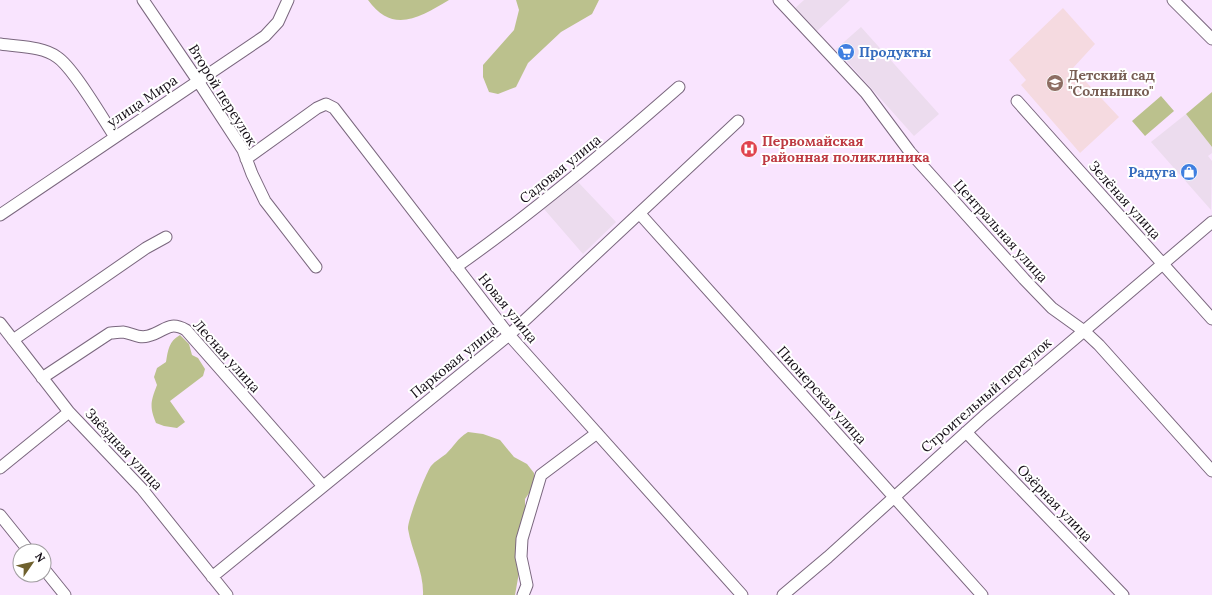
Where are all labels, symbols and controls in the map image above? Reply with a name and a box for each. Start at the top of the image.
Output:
street label: Второй переулок [185,41,262,149]
supermarket icon: Продукты [836,42,856,62]
place label: Продукты [859,43,931,61]
place label: Детский сад "Солнышко" [1068,66,1155,100]
street label: улица Мира [103,71,181,131]
school or university icon: Детский сад "Солнышко" [1045,73,1065,93]
street label: Садовая улица [516,131,604,207]
place label: Первомайская районная поликлиника [762,132,930,166]
hospital icon: Первомайская районная поликлиника [739,139,759,159]
street label: Зелёная улица [1085,157,1165,243]
shop icon: Радуга [1179,162,1199,182]
place label: Радуга [1128,163,1177,181]
street label: Центральная улица [950,176,1052,286]
street label: Новая улица [474,269,542,347]
street label: Лесная улица [190,316,264,396]
street label: Парковая улица [406,320,502,402]
street label: Строительный переулок [917,333,1055,457]
street label: Пионерская улица [773,342,871,448]
street label: Звёздная улица [81,404,167,494]
street label: Озёрная улица [1013,460,1097,546]
north arrow [12,543,52,583]
text: N [32,550,49,565]

